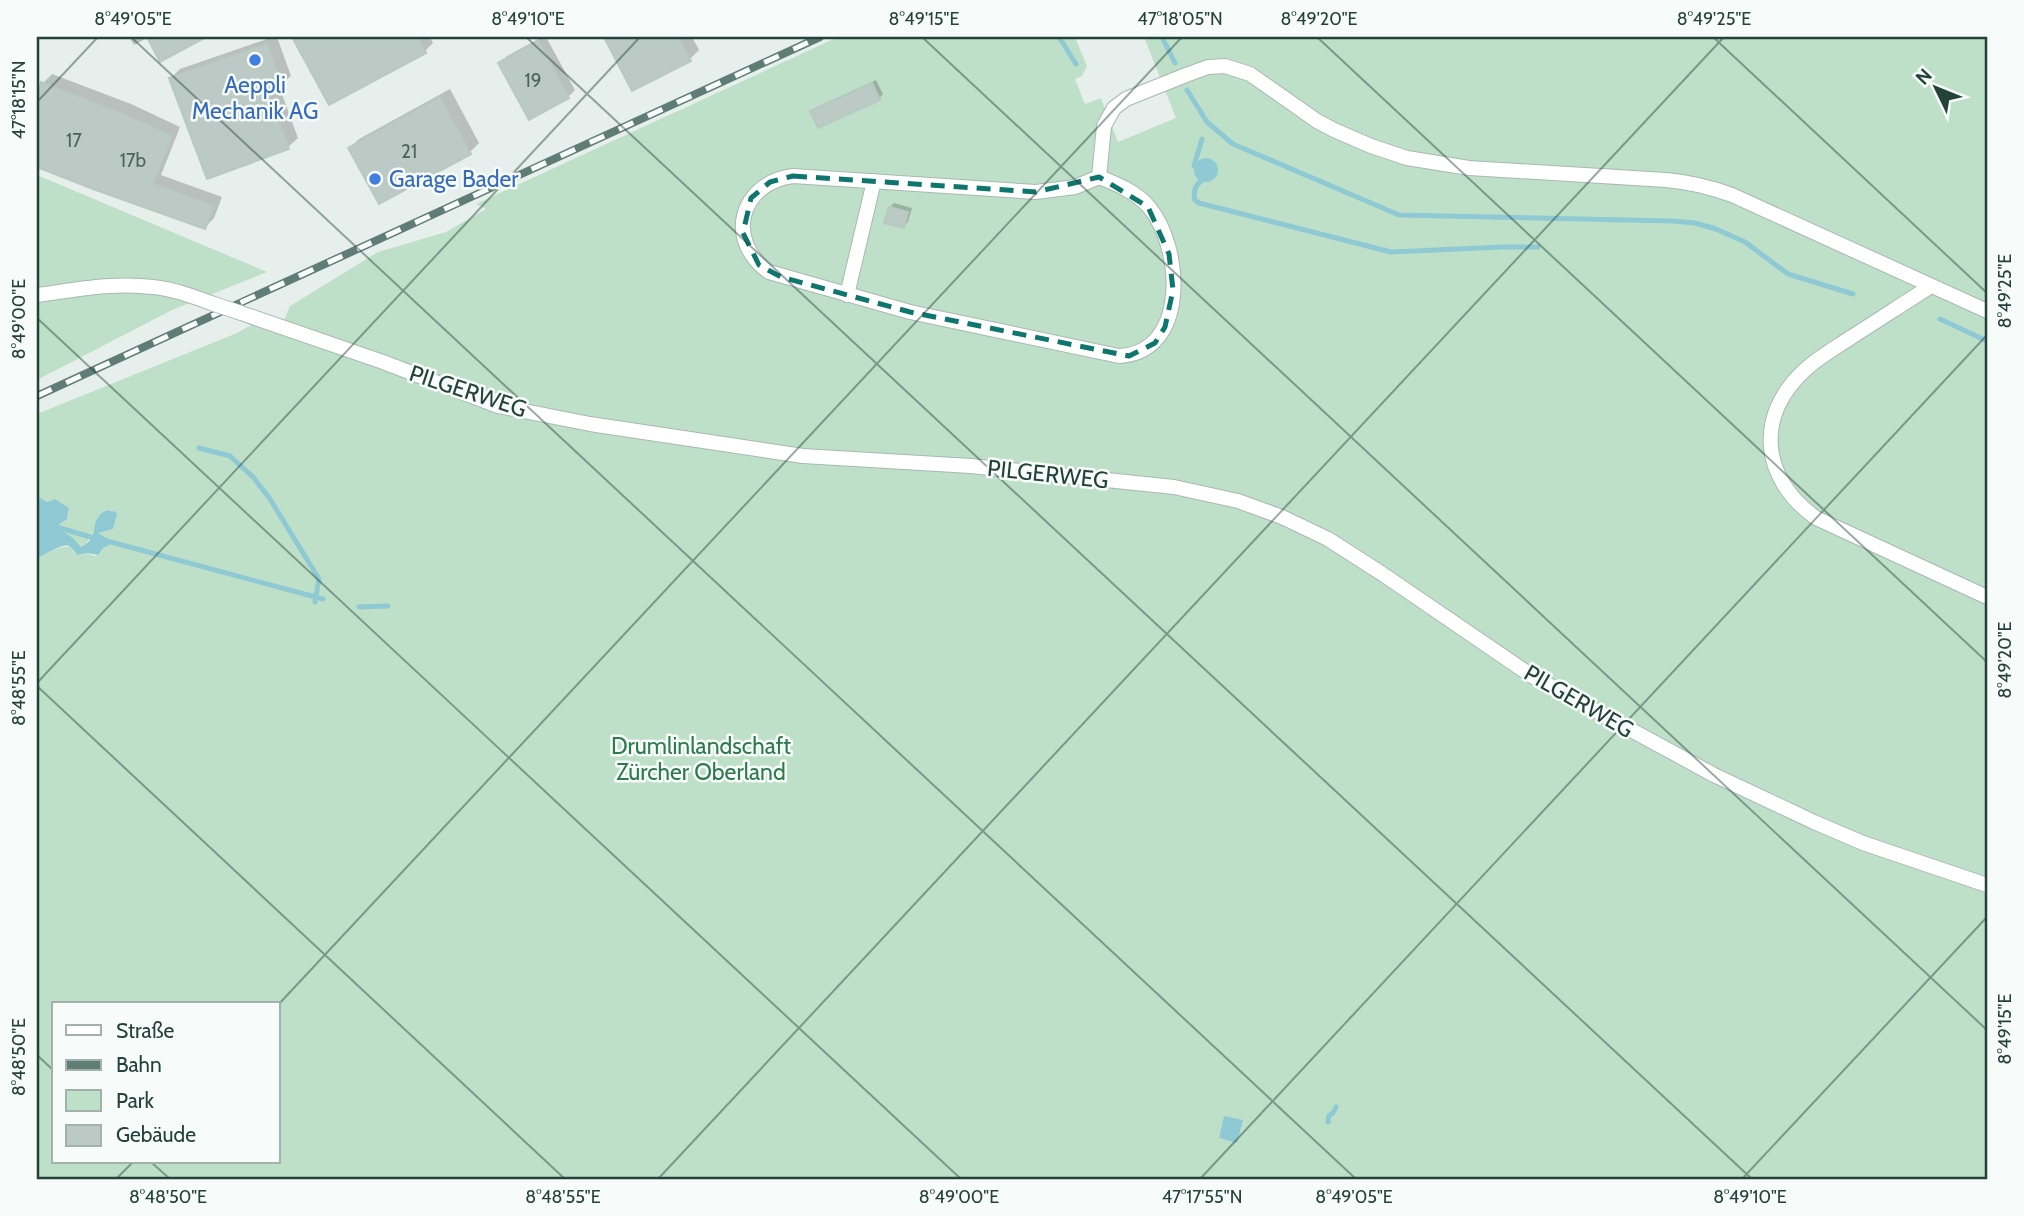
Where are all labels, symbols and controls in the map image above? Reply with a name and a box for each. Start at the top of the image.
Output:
text: 8°49'05"E [94,8,172,30]
text: 8°49'10"E [491,8,565,30]
text: 8°49'15"E [889,8,959,30]
text: 47°18'05"N [1137,8,1223,30]
text: 8°49'20"E [1280,8,1358,30]
text: 8°49'25"E [1677,8,1751,30]
marker: Aeppli Mechanik AG [247,52,263,68]
north arrow [1902,52,1972,122]
text: 47°18'15"N [8,61,30,139]
text: N [1911,64,1937,90]
house number: 19 [525,69,542,92]
place label: Aeppli Mechanik AG [192,71,318,125]
house number: 17 [66,129,82,152]
house number: 21 [401,140,417,163]
house number: 17b [120,149,146,172]
place label: Garage Bader [389,165,519,193]
marker: Garage Bader [367,171,383,187]
text: 8°49'25"E [1994,254,2016,328]
text: 8°49'00"E [8,279,30,359]
street label: PILGERWEG [406,359,530,423]
street label: PILGERWEG [986,454,1110,494]
text: 8°49'20"E [1994,621,2016,699]
text: 8°48'55"E [8,650,30,726]
street label: PILGERWEG [1519,658,1639,744]
park label: Drumlinlandschaft Zürcher Oberland [611,732,791,786]
text: 8°49'15"E [1994,994,2016,1064]
legend [52,1002,280,1164]
text: 8°48'50"E [8,1018,30,1096]
text: Straße [116,1018,175,1043]
text: Bahn [116,1052,162,1077]
text: Park [116,1088,154,1113]
text: Gebäude [116,1122,196,1147]
text: 8°48'50"E [129,1186,207,1208]
text: 8°48'55"E [525,1186,601,1208]
text: 8°49'00"E [919,1186,999,1208]
text: 47°17'55"N [1162,1186,1242,1208]
text: 8°49'05"E [1315,1186,1393,1208]
text: 8°49'10"E [1713,1186,1787,1208]

